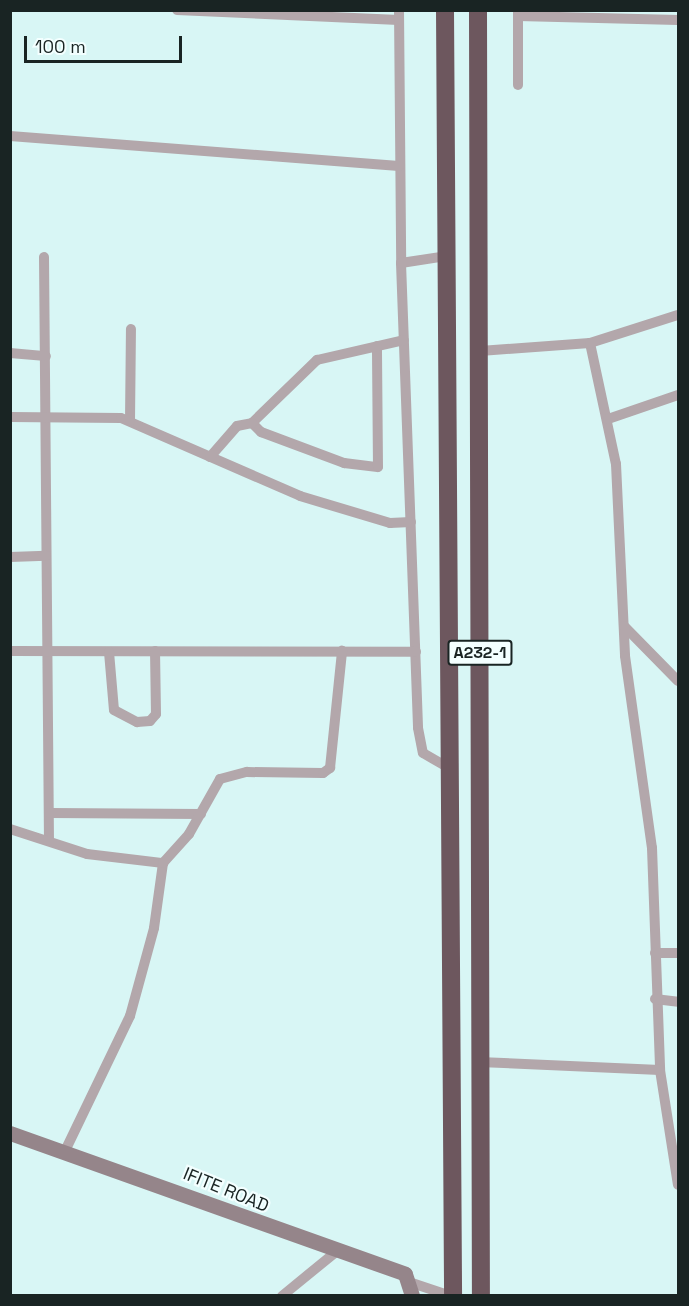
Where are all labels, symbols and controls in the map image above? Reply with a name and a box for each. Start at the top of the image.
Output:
scale bar [27,24,184,62]
text: 100 m [35,35,86,58]
road number: A232-1 [447,640,513,666]
street label: IFITE ROAD [180,1163,272,1217]

